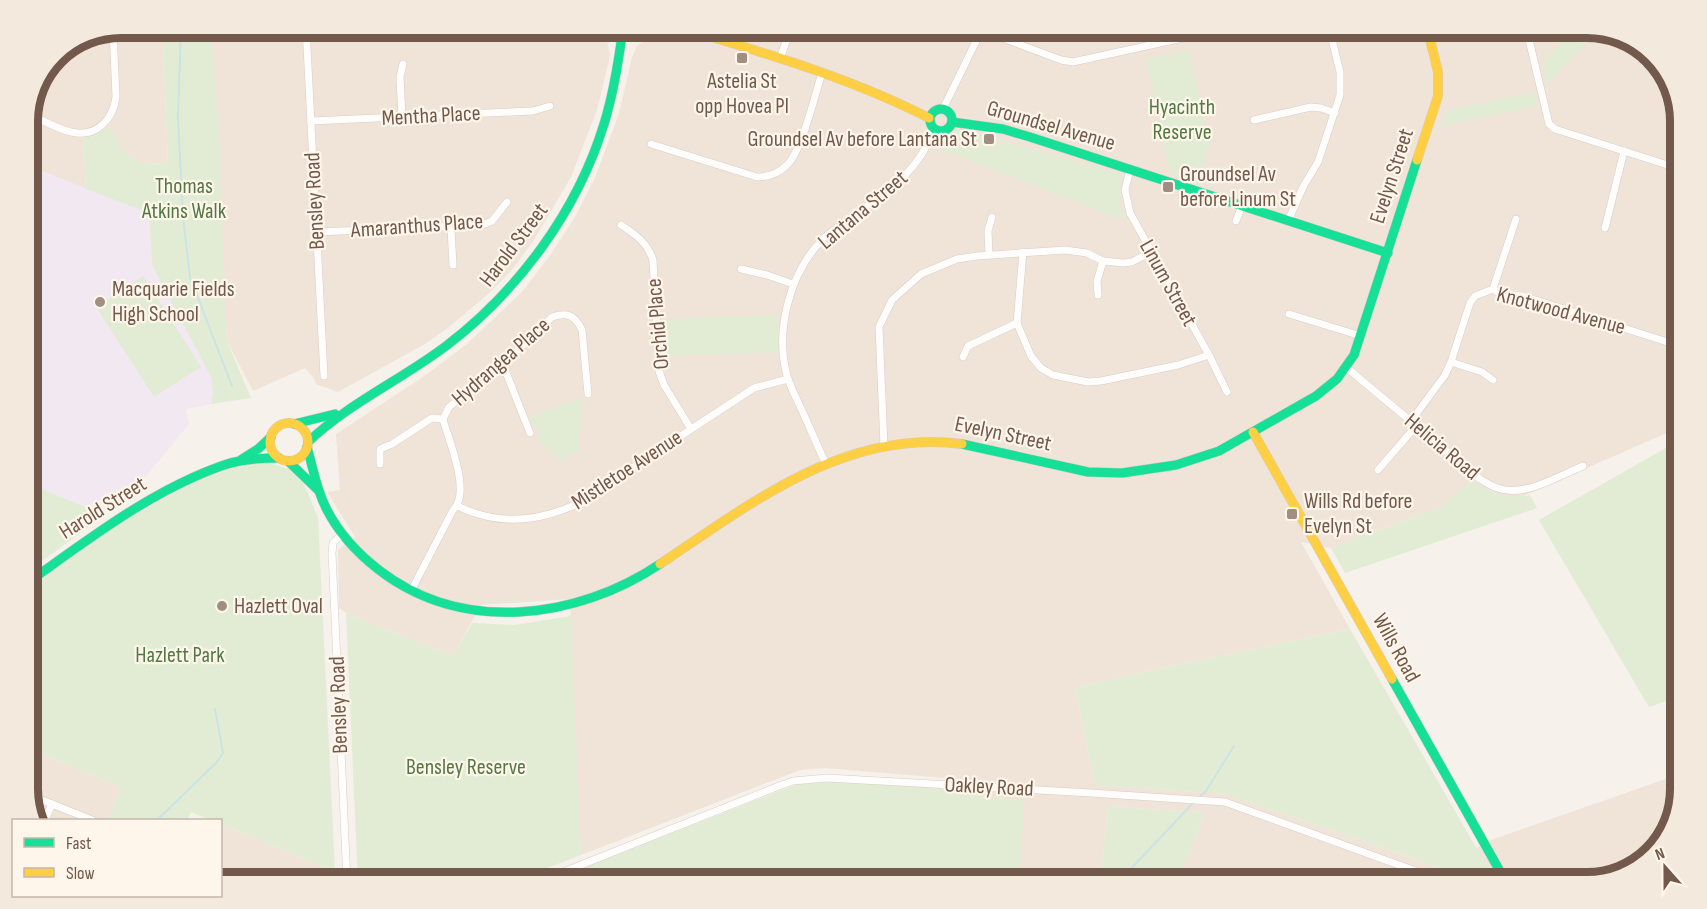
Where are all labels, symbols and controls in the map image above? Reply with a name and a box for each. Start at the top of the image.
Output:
marker: Astelia St opp Hovea Pl [735,51,749,65]
place label: Astelia St opp Hovea Pl [695,68,789,120]
park label: Hyacinth Reserve [1149,94,1215,146]
street label: Groundsel Avenue [984,95,1118,157]
street label: Mentha Place [381,100,481,132]
street label: Evelyn Street [1364,125,1420,227]
place label: Groundsel Av before Lantana St [748,126,977,153]
marker: Groundsel Av before Lantana St [982,132,996,146]
street label: Bensley Road [299,152,331,250]
place label: Groundsel Av before Linum St [1180,161,1296,213]
street label: Lantana Street [813,164,914,255]
park label: Thomas Atkins Walk [141,173,227,225]
marker: Groundsel Av before Linum St [1161,180,1175,194]
street label: Harold Street [474,198,554,292]
street label: Amaranthus Place [349,208,484,244]
street label: Linum Street [1133,235,1203,331]
place label: Macquarie Fields High School [112,276,235,328]
street label: Orchid Place [641,277,675,371]
street label: Knotwood Avenue [1494,281,1628,341]
marker: Macquarie Fields High School [93,295,107,309]
street label: Hydrangea Place [446,312,556,412]
street label: Helicia Road [1399,408,1485,486]
street label: Evelyn Street [952,411,1054,457]
street label: Mistletoe Avenue [567,424,687,516]
street label: Harold Street [54,470,152,545]
place label: Wills Rd before Evelyn St [1304,488,1412,540]
marker: Wills Rd before Evelyn St [1285,507,1299,521]
place label: Hazlett Oval [234,593,323,620]
marker: Hazlett Oval [215,599,229,613]
street label: Wills Road [1366,609,1426,687]
park label: Hazlett Park [135,642,225,669]
street label: Bensley Road [324,656,354,754]
park label: Bensley Reserve [406,754,526,781]
street label: Oakley Road [944,771,1034,803]
legend [12,819,222,897]
text: Fast [66,833,92,854]
north arrow [1635,837,1695,897]
text: N [1653,844,1668,865]
text: Slow [66,863,95,884]

